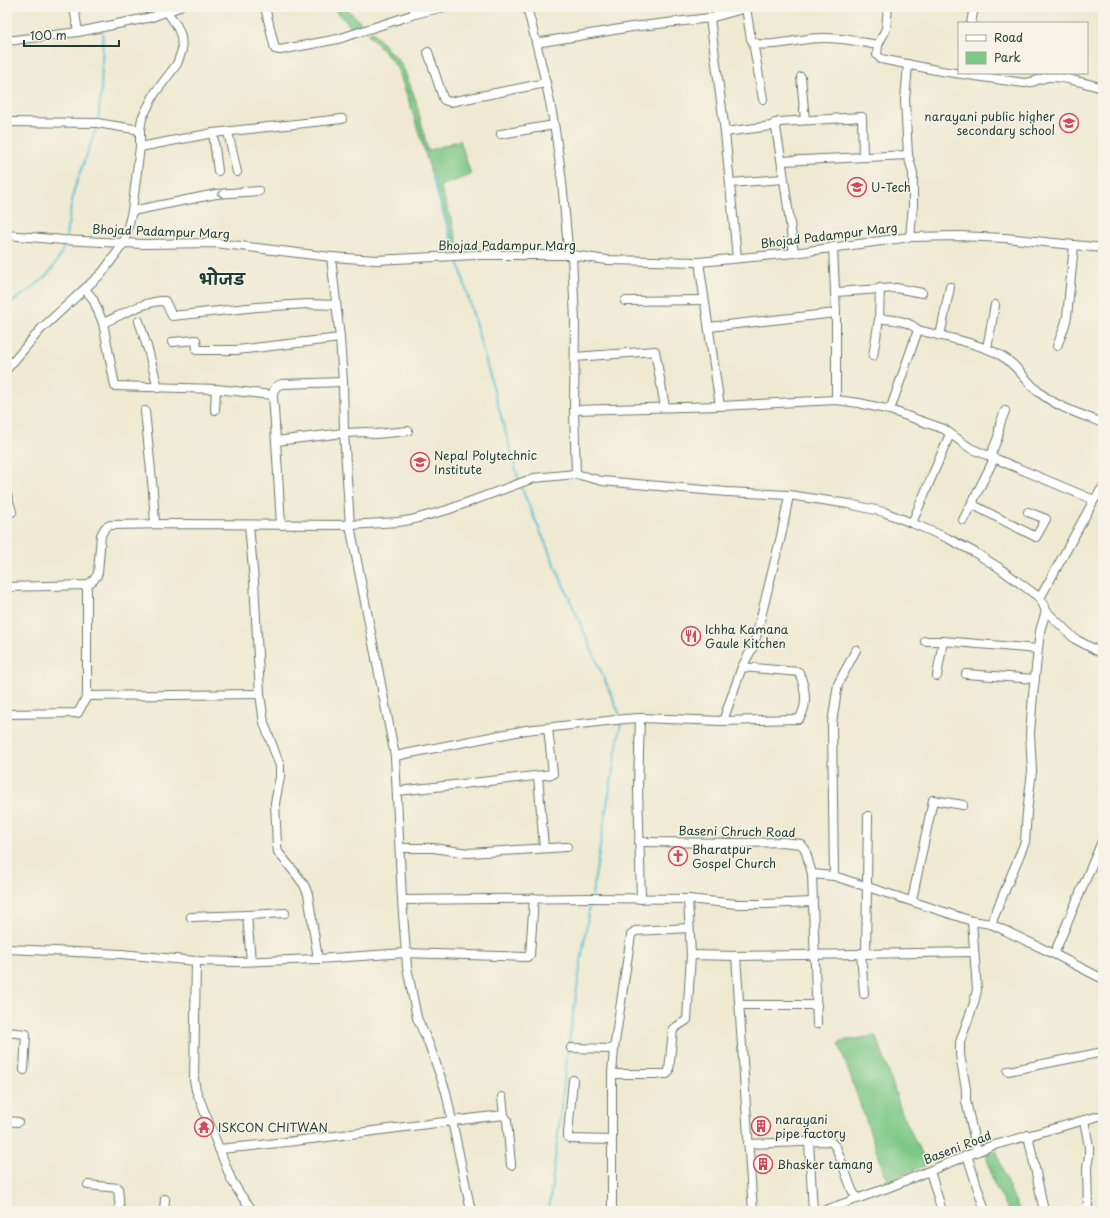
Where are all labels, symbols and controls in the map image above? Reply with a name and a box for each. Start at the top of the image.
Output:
scale bar [24,22,119,48]
legend [958,22,1088,74]
text: 100 m [30,26,67,44]
text: Road [994,28,1023,46]
text: Park [994,48,1021,66]
place label: narayani public higher secondary school [924,107,1055,139]
school or university icon: narayani public higher secondary school [1058,112,1080,134]
school or university icon: U-Tech [846,176,868,198]
place label: U-Tech [871,178,911,196]
one-way arrow [217,189,223,198]
street label: Bhojad Padampur Marg [760,218,899,252]
street label: Bhojad Padampur Marg [92,220,230,242]
street label: Bhojad Padampur Marg [438,236,576,254]
district label: भोजड [199,266,246,290]
place label: Nepal Polytechnic Institute [434,446,537,478]
school or university icon: Nepal Polytechnic Institute [409,451,431,473]
place label: Ichha Kamana Gaule Kitchen [705,620,789,652]
restaurant icon: Ichha Kamana Gaule Kitchen [680,625,702,647]
street label: Baseni Chruch Road [678,821,796,841]
place label: Bharatpur Gospel Church [692,840,776,872]
church icon: Bharatpur Gospel Church [667,845,689,867]
place label: narayani pipe factory [775,1110,846,1142]
building icon: narayani pipe factory [750,1115,772,1137]
temple icon: ISKCON CHITWAN [193,1116,215,1138]
place label: ISKCON CHITWAN [218,1118,328,1136]
street label: Baseni Road [920,1126,994,1168]
building icon: Bhasker tamang [752,1153,774,1175]
place label: Bhasker tamang [777,1155,873,1173]

